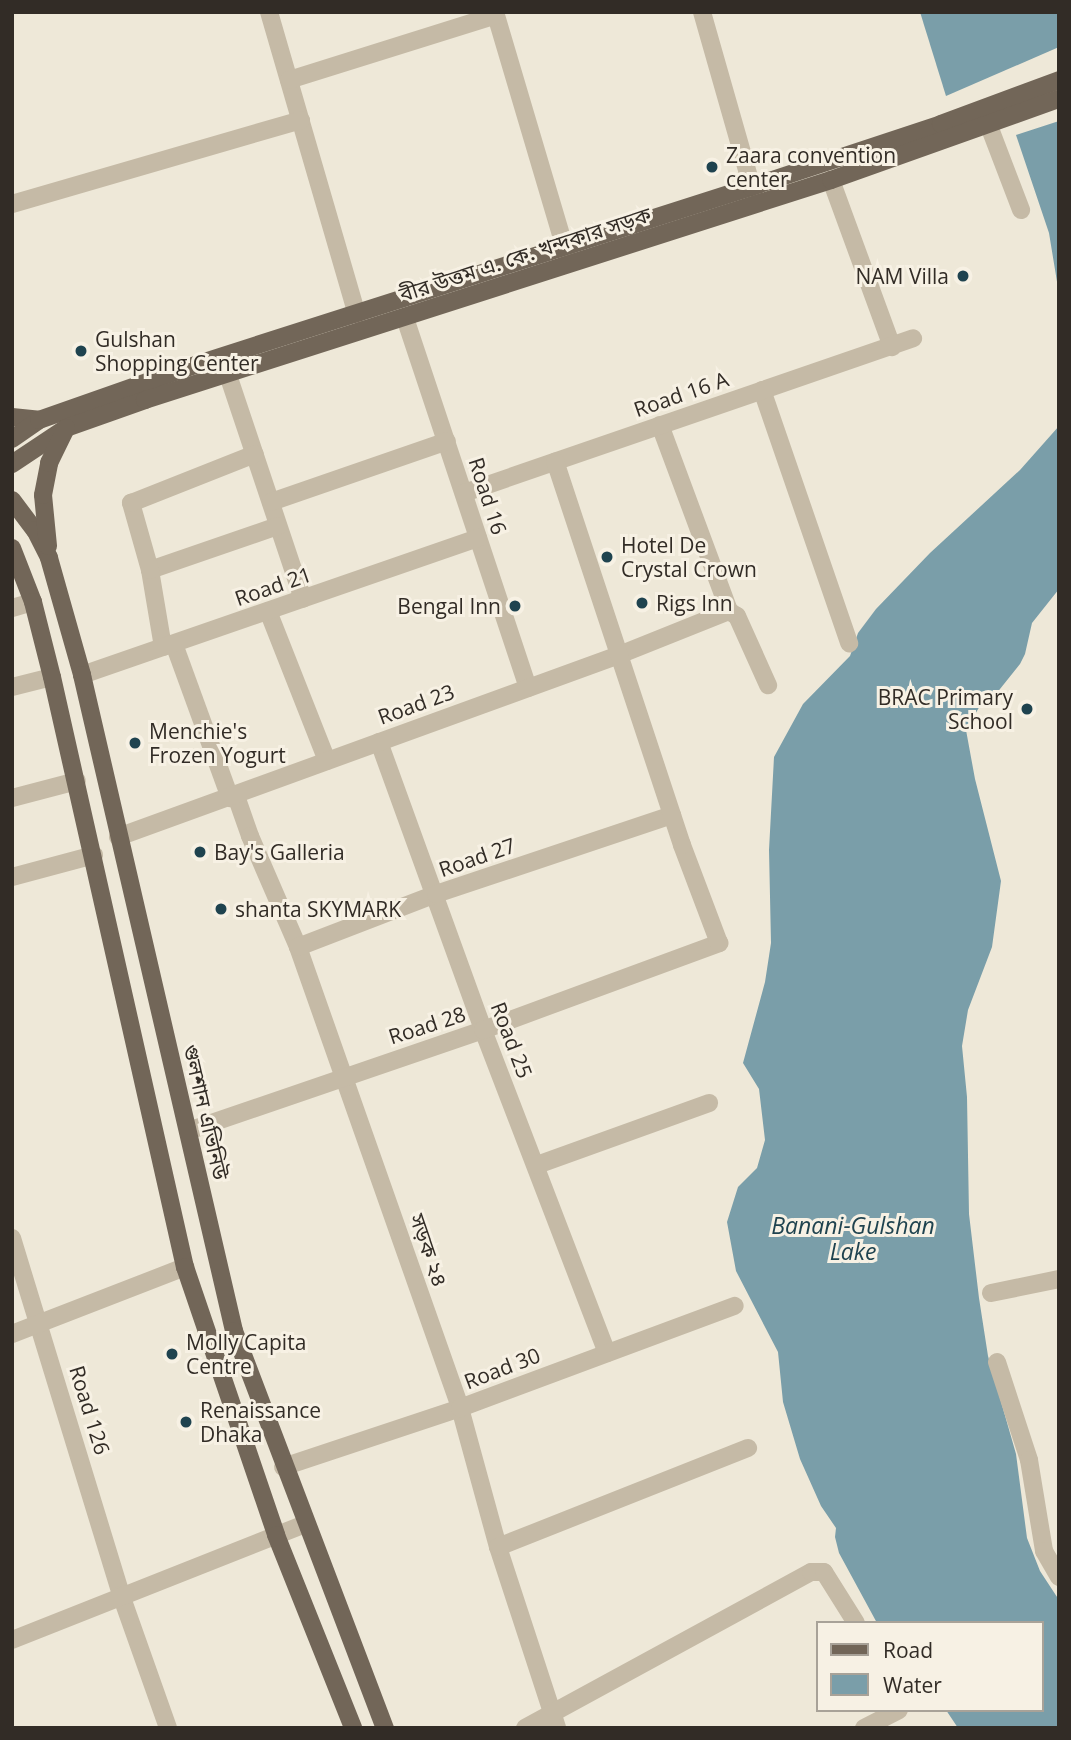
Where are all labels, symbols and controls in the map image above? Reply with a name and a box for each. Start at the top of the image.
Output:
place label: Zaara convention center [726,142,896,192]
marker: Zaara convention center [704,159,720,175]
street label: বীর উত্তম এ. কে. খন্দকার সড়ক [396,201,654,307]
place label: NAM Villa [855,263,949,289]
marker: NAM Villa [955,268,971,284]
place label: Gulshan Shopping Center [95,326,259,376]
marker: Gulshan Shopping Center [73,343,89,359]
street label: Road 16 A [630,366,732,422]
street label: Road 16 [464,454,512,538]
place label: Hotel De Crystal Crown [621,532,757,582]
marker: Hotel De Crystal Crown [599,549,615,565]
street label: Road 21 [231,561,315,611]
place label: Rigs Inn [656,590,733,616]
place label: Bengal Inn [397,593,501,619]
marker: Rigs Inn [634,595,650,611]
marker: Bengal Inn [507,598,523,614]
street label: Road 23 [374,679,458,729]
place label: BRAC Primary School [878,684,1013,734]
marker: BRAC Primary School [1019,701,1035,717]
place label: Menchie's Frozen Yogurt [149,718,286,768]
marker: Menchie's Frozen Yogurt [127,735,143,751]
street label: Road 27 [435,832,519,882]
place label: Bay's Galleria [214,839,345,865]
marker: Bay's Galleria [192,844,208,860]
place label: shanta SKYMARK [235,896,401,922]
marker: shanta SKYMARK [213,901,229,917]
street label: Road 25 [486,998,538,1082]
street label: Road 28 [385,1001,469,1049]
street label: গুলশান এভিনিউ [178,1042,234,1182]
street label: সড়ক ২৪ [405,1210,453,1290]
water label: Banani-Gulshan Lake [771,1211,935,1265]
place label: Molly Capita Centre [186,1329,306,1379]
street label: Road 30 [460,1342,544,1394]
marker: Molly Capita Centre [164,1346,180,1362]
street label: Road 126 [65,1363,115,1457]
place label: Renaissance Dhaka [200,1397,321,1447]
marker: Renaissance Dhaka [178,1414,194,1430]
legend [816,1621,1043,1712]
text: Road [883,1636,933,1664]
text: Water [883,1671,942,1699]

